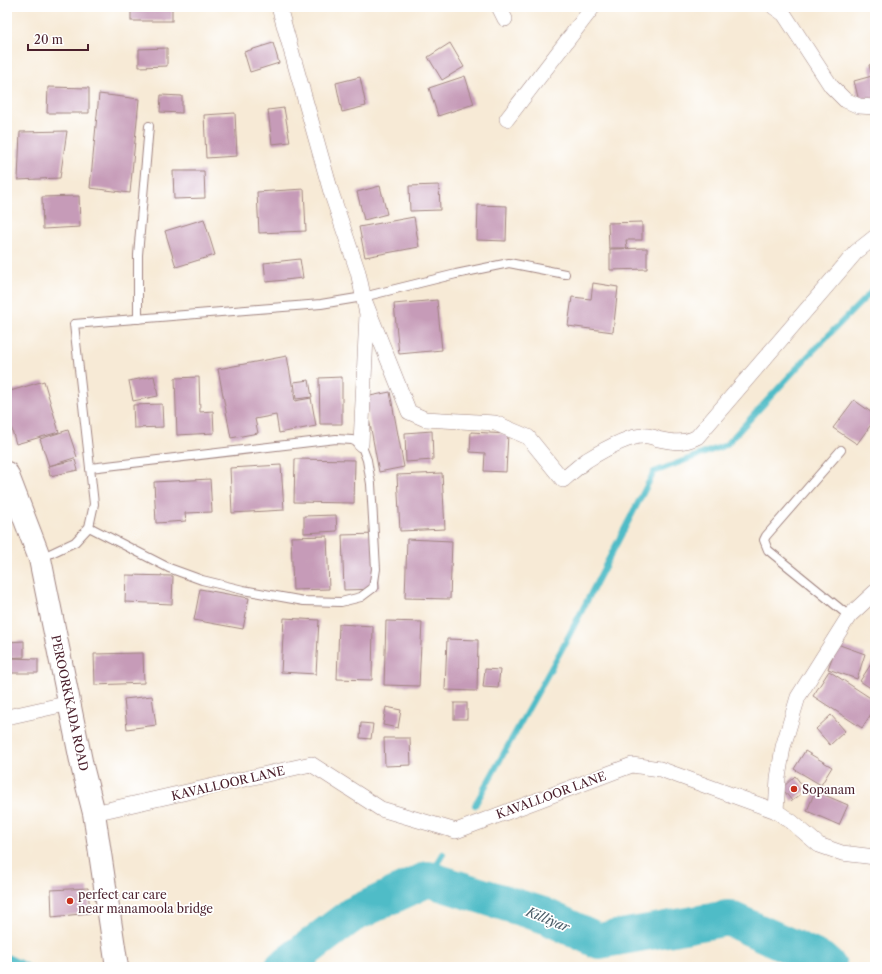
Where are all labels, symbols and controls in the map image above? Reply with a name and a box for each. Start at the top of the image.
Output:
scale bar [28,26,88,52]
text: 20 m [34,32,63,47]
street label: PEROORKKADA ROAD [48,634,92,773]
street label: KAVALLOOR LANE [170,763,286,803]
street label: KAVALLOOR LANE [494,768,608,822]
place label: Sopanam [802,782,855,797]
marker: Sopanam [789,784,799,794]
place label: perfect car care near manamoola bridge [78,887,213,916]
marker: perfect car care near manamoola bridge [65,896,75,906]
water label: Killiyar [523,903,573,935]

